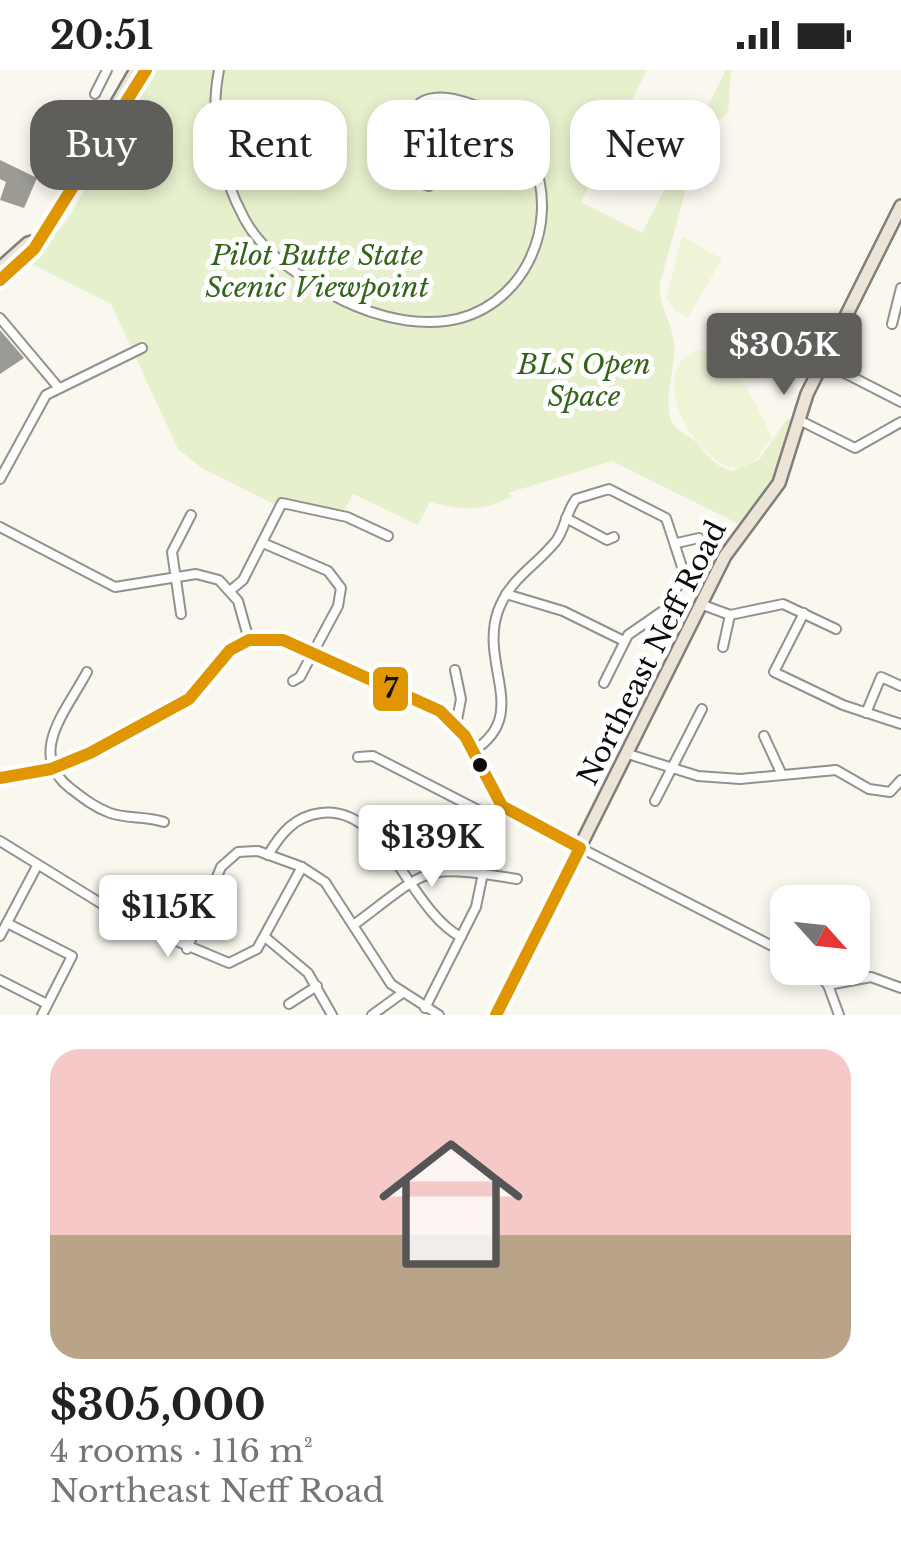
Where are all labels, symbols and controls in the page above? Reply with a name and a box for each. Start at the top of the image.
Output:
text: 20:51 [50,12,153,59]
chip: Buy [30,100,173,190]
chip: Rent [193,100,347,190]
chip: Filters [367,100,550,190]
chip: New [570,100,720,190]
park label: Pilot Butte State Scenic Viewpoint [205,238,430,305]
pin: $305K [714,313,854,398]
text: $305K [729,325,839,365]
park label: BLS Open Space [516,347,651,414]
street label: Northeast Neff Road [570,515,734,791]
line badge: 7 [371,665,410,713]
text: 7 [384,671,399,706]
unlabelled marker [470,755,490,775]
pin: $139K [362,805,502,890]
text: $139K [381,817,483,857]
pin: $115K [98,875,238,960]
north arrow [770,885,870,985]
map controls [770,885,870,985]
text: $115K [121,887,215,927]
icon: home [361,1114,541,1294]
text: $305,000 [50,1379,266,1431]
text: 4 rooms · 116 m² [50,1431,313,1471]
text: Northeast Neff Road [50,1471,384,1511]

